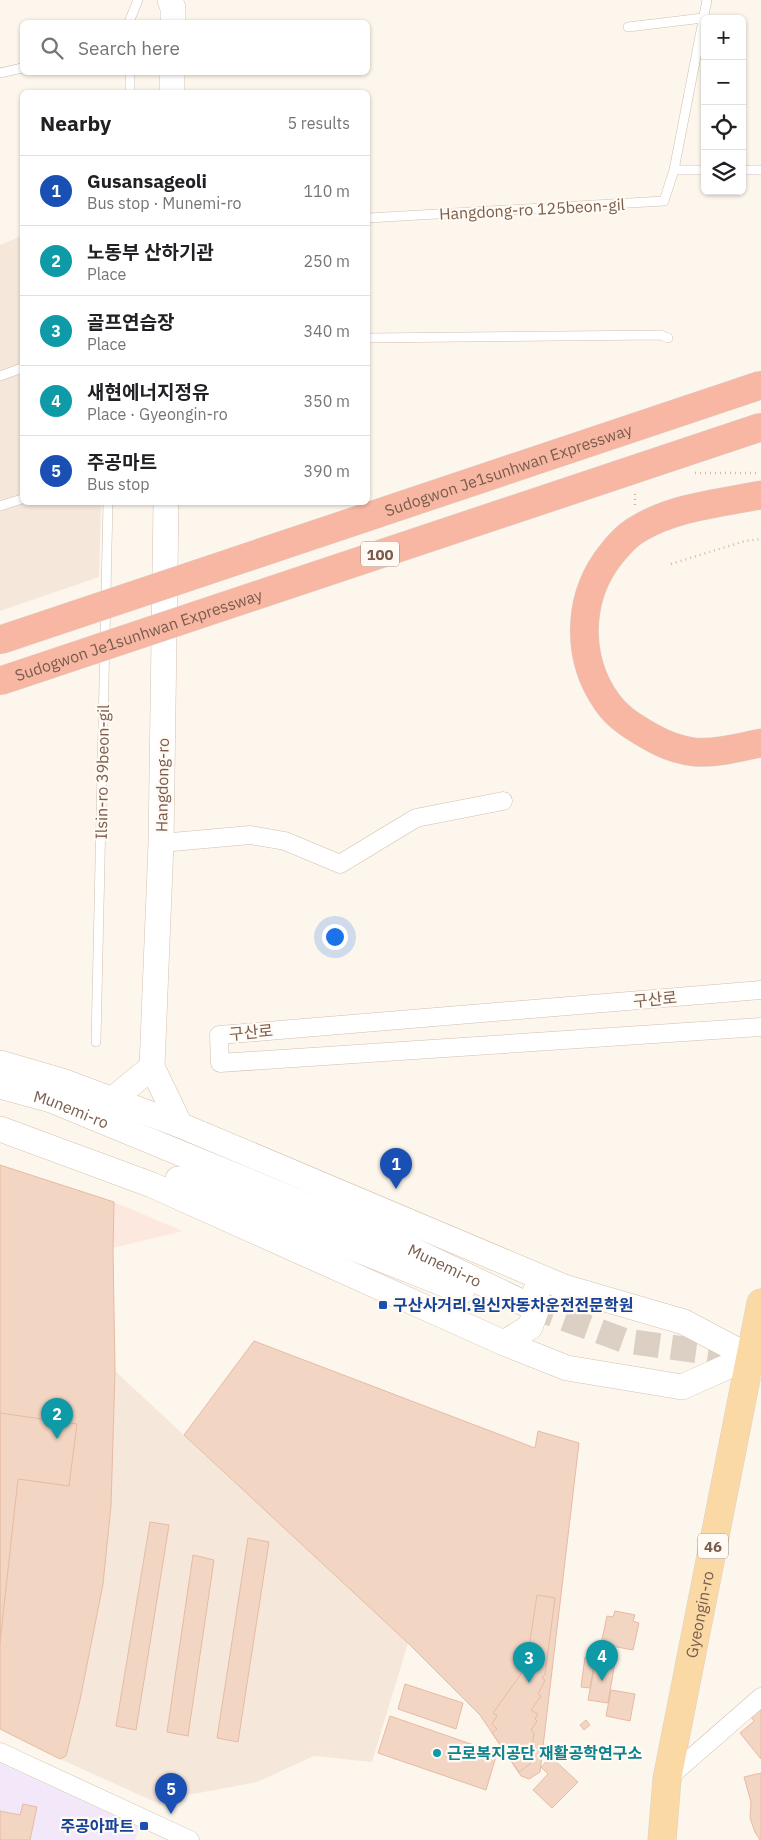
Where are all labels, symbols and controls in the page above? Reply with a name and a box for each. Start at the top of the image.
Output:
map controls [701,15,746,195]
button: + [701,15,746,60]
search box [20,20,370,75]
icon: search [38,34,66,62]
text: Search here [78,36,180,60]
button: − [701,60,746,105]
button: locate [701,105,746,150]
text: Nearby [40,109,111,137]
text: 5 results [287,113,350,133]
button: layers [701,150,746,195]
text: Gusansageoli [87,169,207,193]
text: 1 [51,181,61,201]
text: 110 m [303,181,350,201]
text: Bus stop · Munemi-ro [87,193,241,213]
street label: Hangdong-ro 125beon-gil [439,194,625,224]
text: 노동부 산하기관 [87,240,214,264]
text: 2 [51,251,61,271]
text: 250 m [303,251,350,271]
text: Place [87,264,126,284]
text: 골프연습장 [87,310,174,334]
text: 3 [51,321,61,341]
text: 340 m [303,321,350,341]
text: Place [87,334,126,354]
text: 새현에너지정유 [87,380,209,404]
text: 4 [51,391,61,411]
text: 350 m [303,391,350,411]
text: Place · Gyeongin-ro [87,404,228,424]
street label: Sudogwon Je1sunhwan Expressway [382,419,635,520]
text: 주공마트 [87,450,157,474]
text: 5 [51,461,61,481]
text: 390 m [303,461,350,481]
text: Bus stop [87,474,150,494]
road number: 100 [361,542,399,566]
street label: Sudogwon Je1sunhwan Expressway [12,584,265,685]
street label: Ilsin-ro 39beon-gil [91,704,113,840]
street label: Hangdong-ro [151,738,173,832]
your location [322,924,348,950]
street label: 구산로 [632,987,678,1011]
street label: 구산로 [228,1020,274,1044]
street label: Munemi-ro [32,1086,112,1133]
pin: 1 [380,1148,412,1189]
street label: Munemi-ro [405,1239,485,1291]
place label: 구산사거리.일신자동차운전전문학원 [393,1295,633,1315]
marker: 구산사거리.일신자동차운전전문학원 [377,1299,389,1311]
pin: 2 [41,1398,73,1439]
road number: 46 [698,1534,728,1558]
street label: Gyeongin-ro [681,1569,718,1660]
pin: 4 [586,1640,618,1681]
pin: 3 [513,1642,545,1683]
place label: 근로복지공단 재활공학연구소 [447,1743,642,1763]
marker: 근로복지공단 재활공학연구소 [431,1747,443,1759]
pin: 5 [155,1773,187,1814]
place label: 주공아파트 [60,1816,134,1836]
marker: 주공아파트 [138,1820,150,1832]

